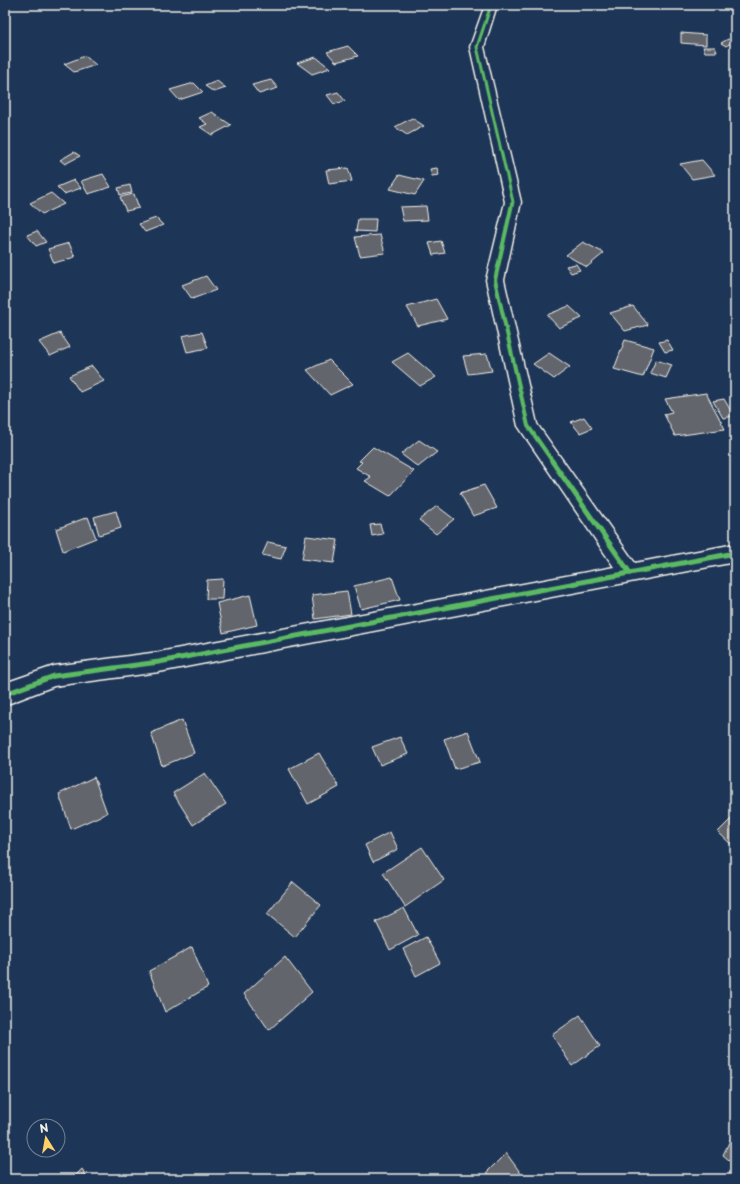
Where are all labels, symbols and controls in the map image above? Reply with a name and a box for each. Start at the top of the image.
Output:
north arrow [26,1118,66,1158]
text: N [38,1118,50,1137]

